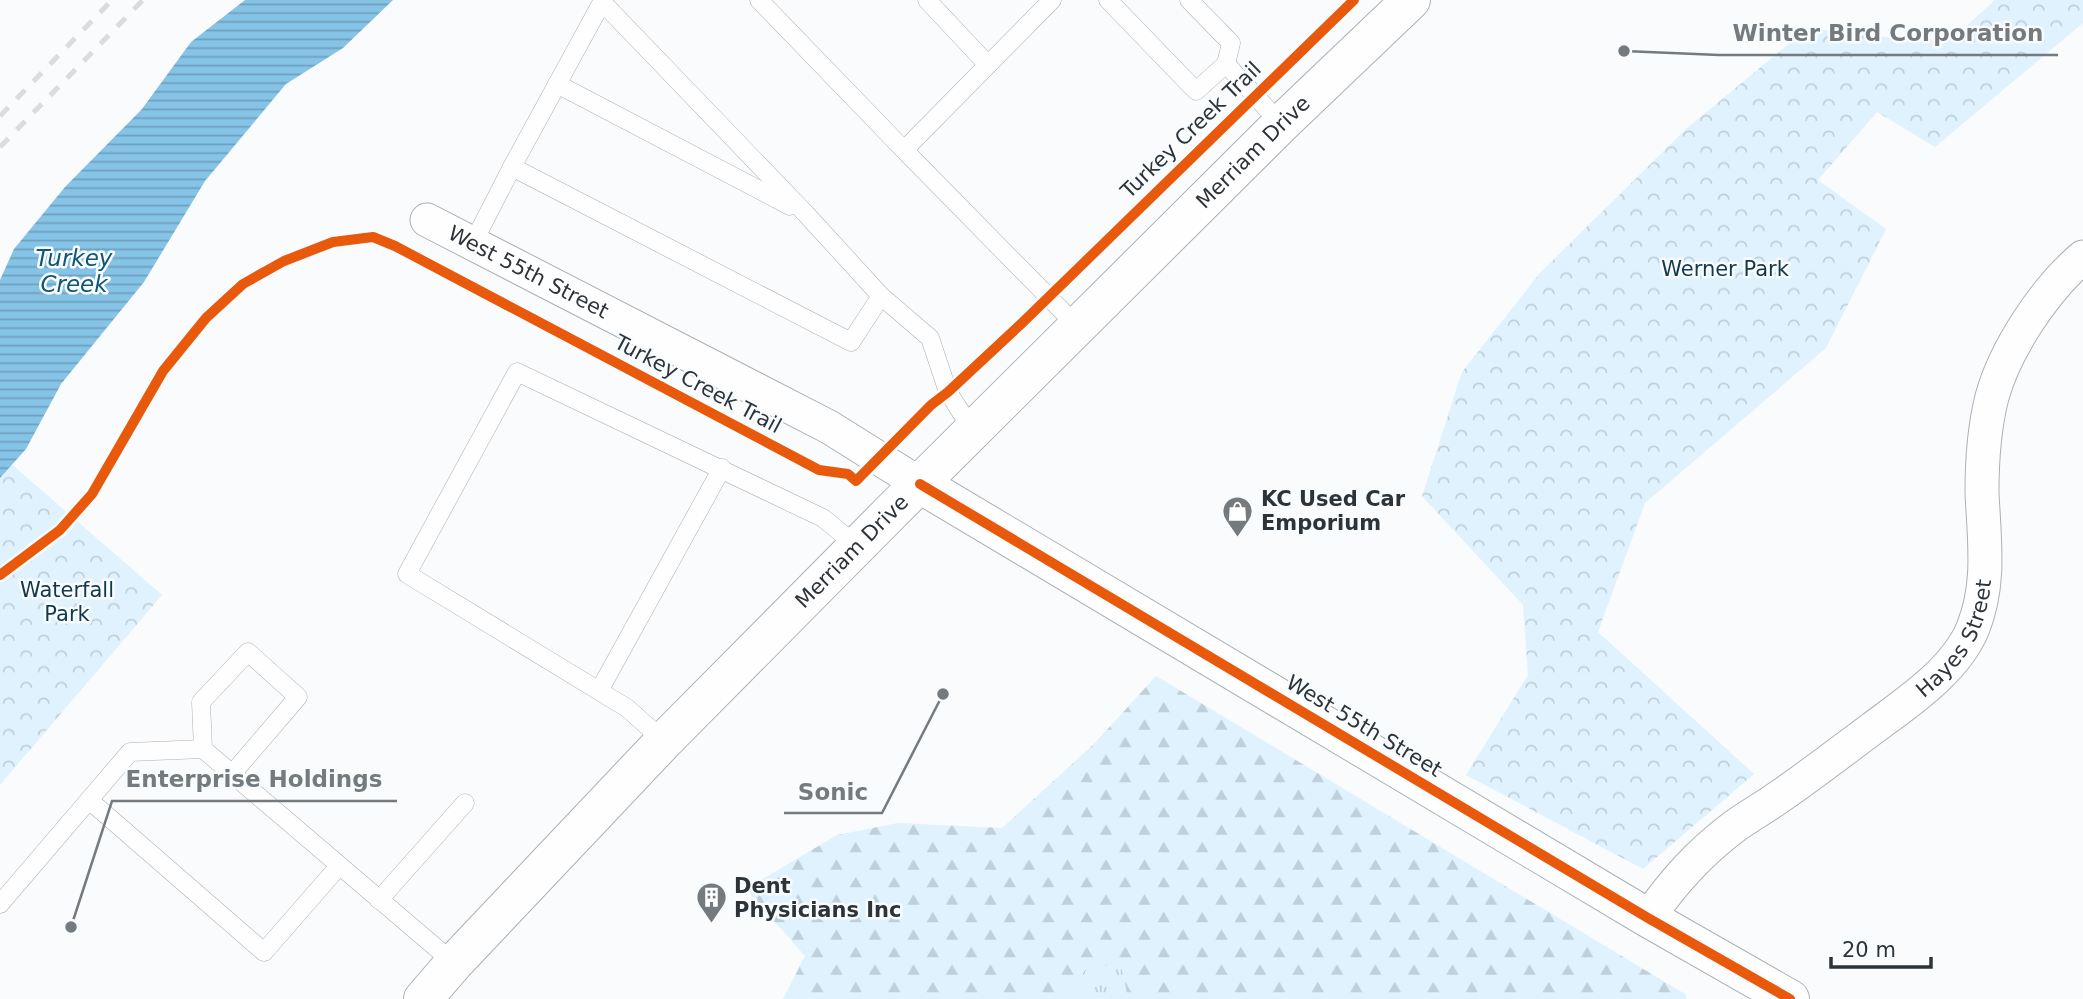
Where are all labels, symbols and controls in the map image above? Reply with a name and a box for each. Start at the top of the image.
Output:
callout: Winter Bird Corporation [1719,11,2058,55]
text: Winter Bird Corporation [1732,20,2044,46]
street label: Turkey Creek Trail [1115,57,1266,204]
street label: Merriam Drive [1191,91,1315,213]
street label: West 55th Street [444,221,613,323]
water label: Turkey Creek [36,245,113,297]
park label: Werner Park [1661,257,1790,281]
street label: Turkey Creek Trail [610,329,786,438]
place label: KC Used Car Emporium [1261,487,1406,535]
street label: Merriam Drive [791,490,913,613]
shop icon: KC Used Car Emporium [1221,494,1255,538]
park label: Waterfall Park [20,578,114,626]
street label: Hayes Street [1911,578,1996,702]
street label: West 55th Street [1282,670,1446,782]
callout: Enterprise Holdings [112,757,397,801]
text: Enterprise Holdings [126,766,382,792]
callout: Sonic [784,769,882,813]
text: Sonic [798,779,868,805]
place label: Dent Physicians Inc [734,874,902,922]
building icon: Dent Physicians Inc [694,881,728,925]
scale bar [1831,926,1931,970]
text: 20 m [1842,938,1896,962]

